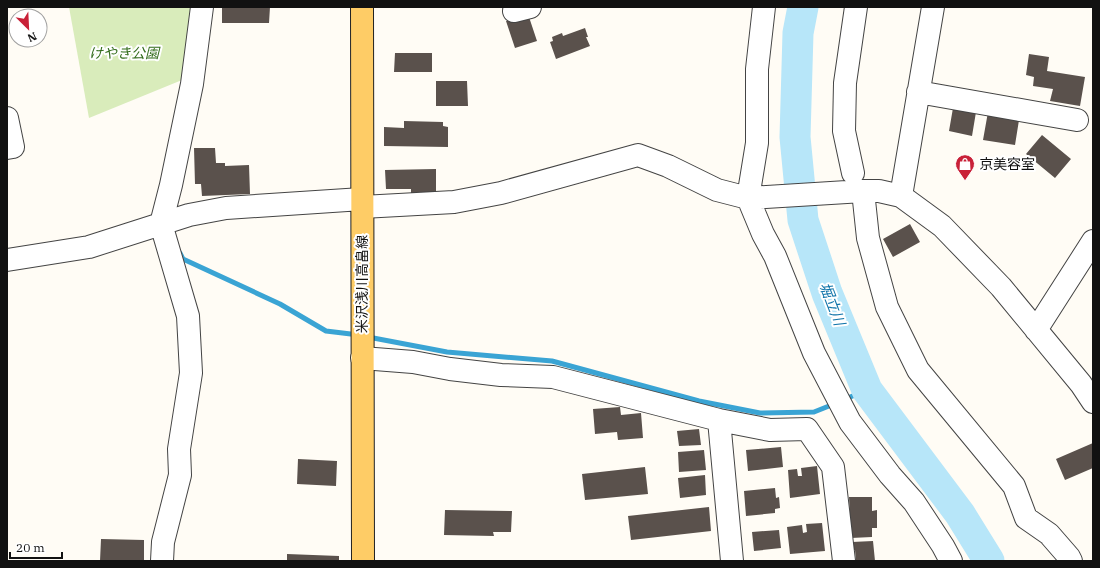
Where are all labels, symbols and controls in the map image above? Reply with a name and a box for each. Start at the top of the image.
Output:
north arrow [8,8,48,48]
text: N [25,29,39,45]
park label: けやき公園 [89,44,161,62]
shop icon: 京美容室 [954,153,976,181]
place label: 京美容室 [979,155,1035,173]
street label: 米沢浅川高畠線 [353,235,371,333]
water label: 堀立川 [816,279,850,330]
scale bar [10,534,62,560]
text: 20 m [16,540,45,555]

